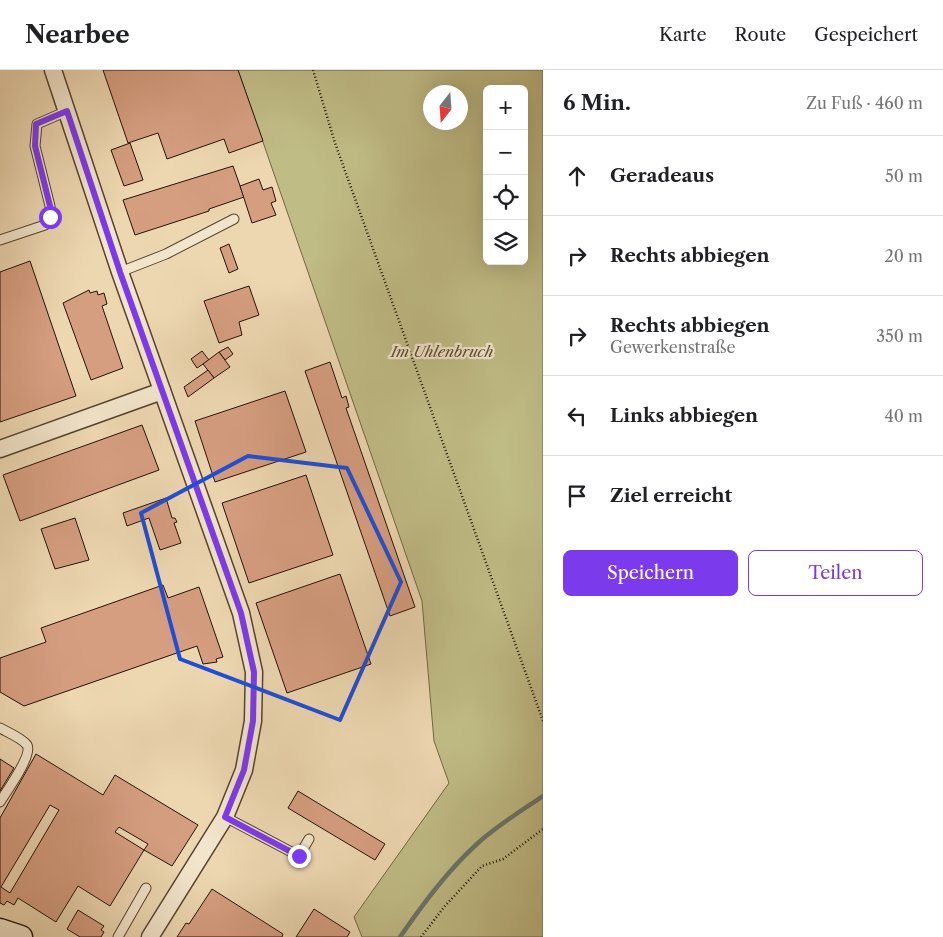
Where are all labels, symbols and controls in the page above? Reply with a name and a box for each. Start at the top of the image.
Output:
text: Nearbee [25,20,130,49]
text: Karte [659,24,707,46]
text: Route [735,24,786,46]
text: Gespeichert [814,24,918,46]
north arrow [423,85,468,130]
map controls [483,85,528,265]
button: + [483,85,528,130]
text: 6 Min. [563,90,631,115]
text: Zu Fuß · 460 m [806,93,923,113]
button: − [483,130,528,175]
icon: ahead [563,162,591,190]
text: Geradeaus [610,164,714,187]
text: 50 m [885,166,923,186]
button: locate [483,175,528,220]
route start [39,206,62,229]
button: layers [483,220,528,265]
icon: right [563,242,591,270]
text: Rechts abbiegen [610,244,770,267]
text: 20 m [884,246,923,266]
text: Rechts abbiegen [610,314,770,337]
icon: right [563,322,591,350]
text: 350 m [876,326,923,346]
text: Gewerkenstraße [610,337,735,357]
park label: Im Uhlenbruch [390,342,493,361]
icon: left [563,402,591,430]
text: Links abbiegen [610,404,758,427]
text: 40 m [884,406,923,426]
icon: arrive [563,482,591,510]
text: Ziel erreicht [610,484,732,507]
button: Speichern [563,550,738,596]
button: Teilen [748,550,923,596]
route end [288,845,311,868]

